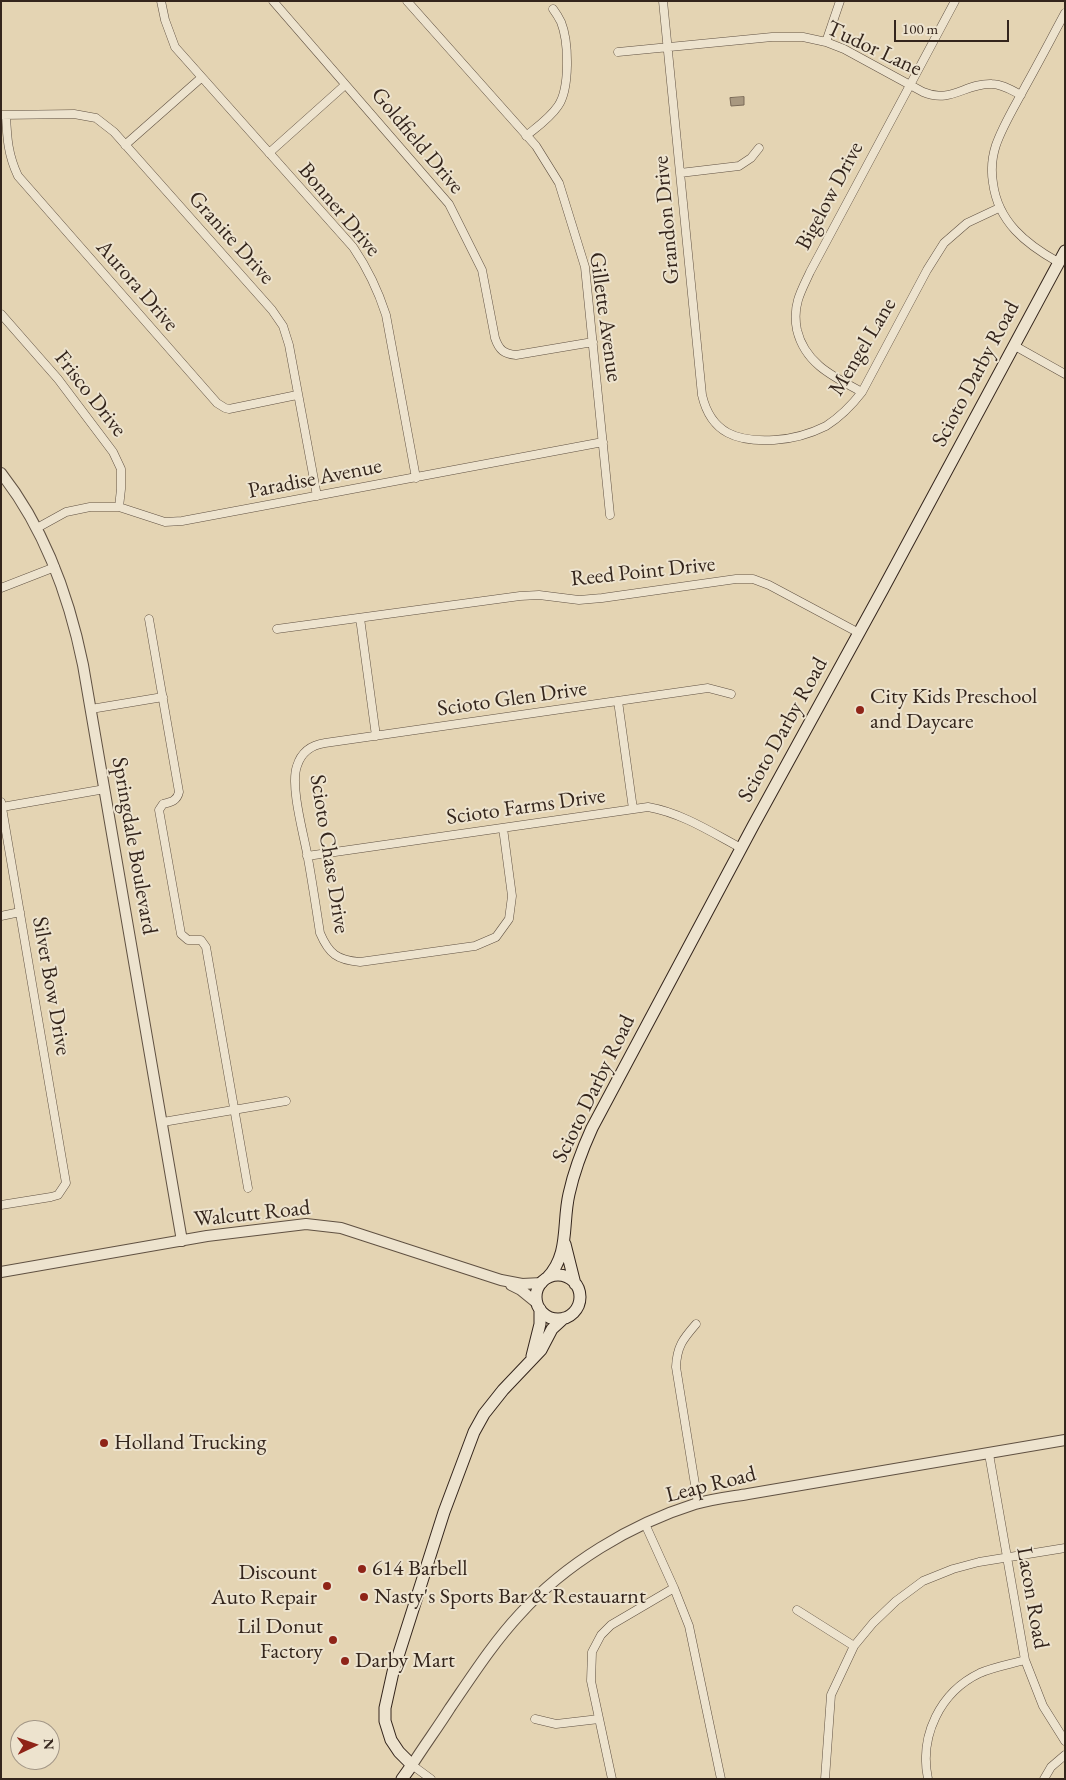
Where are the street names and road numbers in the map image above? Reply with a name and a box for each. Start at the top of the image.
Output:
street label: Tudor Lane [822,15,926,83]
street label: Goldfield Drive [365,82,469,200]
street label: Bigelow Drive [790,137,870,255]
street label: Grandon Drive [648,155,686,285]
street label: Bonner Drive [292,158,386,262]
street label: Granite Drive [182,186,280,290]
street label: Aurora Drive [90,235,184,337]
street label: Gillette Avenue [583,251,627,383]
street label: Mengel Lane [824,293,902,401]
street label: Scioto Darby Road [926,297,1026,451]
street label: Frisco Drive [48,346,132,442]
street label: Paradise Avenue [246,453,384,505]
street label: Reed Point Drive [569,551,717,593]
street label: Scioto Darby Road [732,653,834,807]
street label: Scioto Glen Drive [436,675,588,723]
street label: Springdale Boulevard [105,755,163,937]
street label: Scioto Chase Drive [303,773,355,935]
street label: Scioto Farms Drive [445,783,607,831]
street label: Silver Bow Drive [26,915,76,1057]
street label: Scioto Darby Road [547,1011,641,1167]
street label: Walcutt Road [193,1195,311,1233]
street label: Leap Road [663,1461,759,1509]
street label: Lacon Road [1010,1545,1054,1651]

